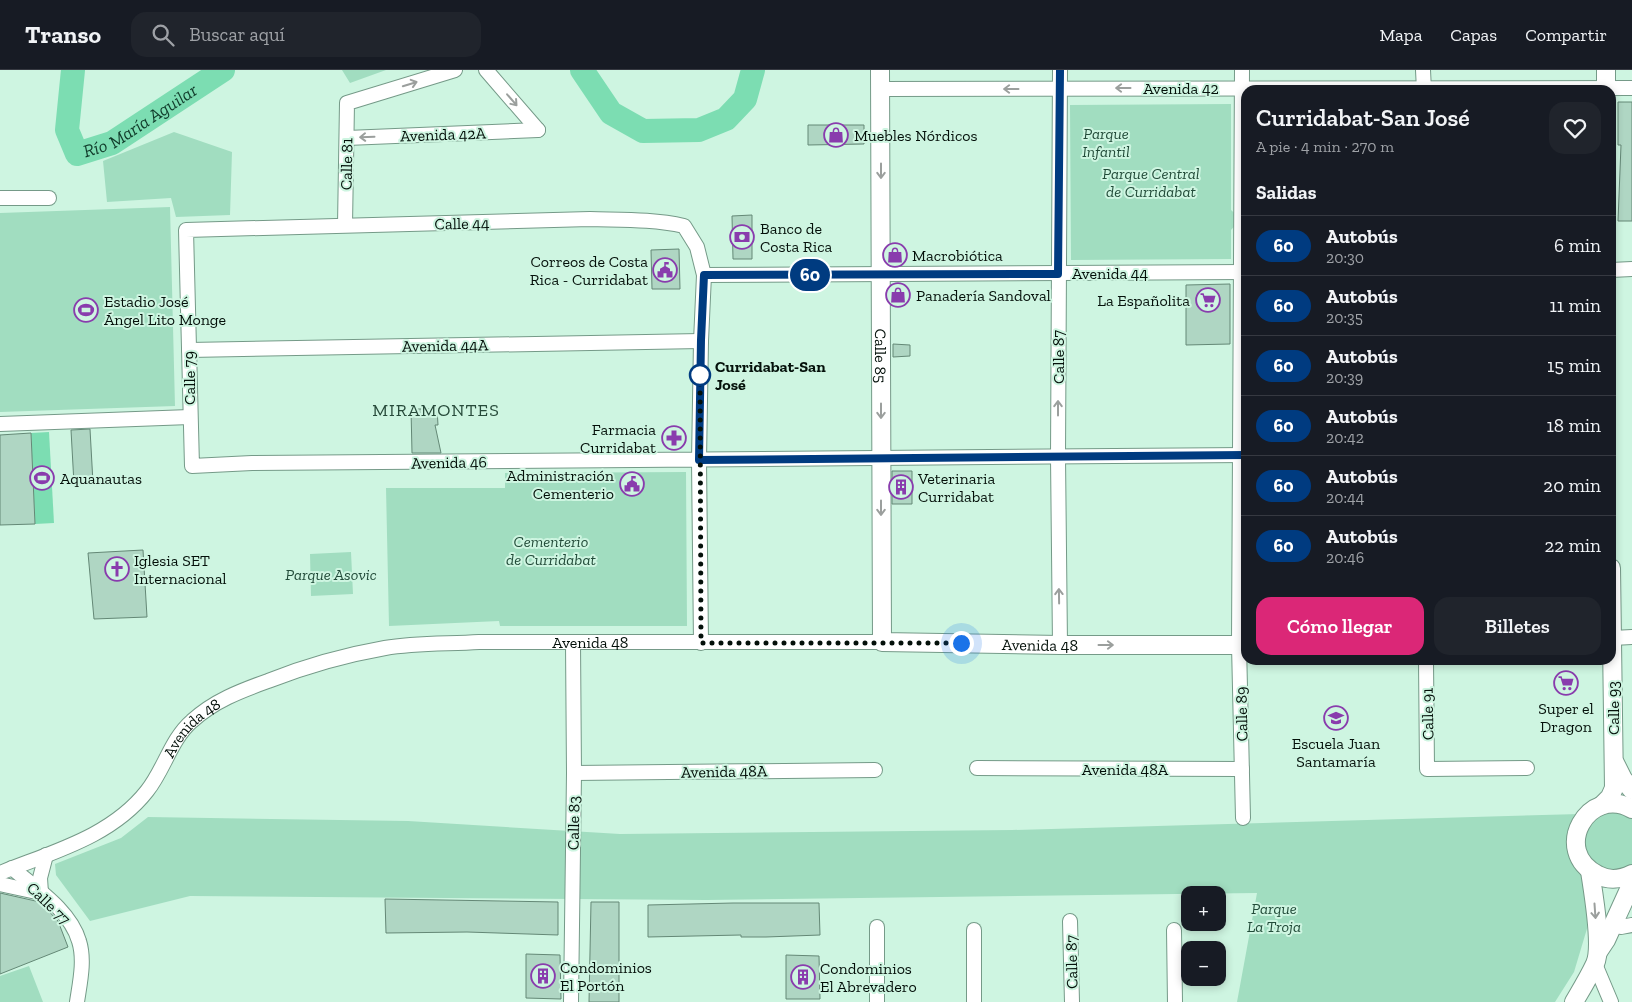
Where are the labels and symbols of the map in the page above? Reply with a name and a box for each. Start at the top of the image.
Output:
one-way arrow [402,78,418,88]
water label: Río María Aguilar [80,79,202,162]
street label: Avenida 42 [1143,79,1219,98]
one-way arrow [1115,83,1132,93]
one-way arrow [1003,84,1019,93]
one-way arrow [507,93,518,106]
shop icon: Muebles Nórdicos [823,122,849,148]
street label: Avenida 42A [400,123,487,145]
park label: Parque Infantil [1082,124,1130,161]
place label: Muebles Nórdicos [854,126,978,145]
one-way arrow [359,132,376,142]
street label: Calle 81 [337,138,356,190]
one-way arrow [876,162,886,179]
park label: Parque Central de Curridabat [1102,164,1200,201]
street label: Calle 44 [434,214,490,233]
place label: Banco de Costa Rica [760,219,833,256]
bank icon: Banco de Costa Rica [729,224,755,250]
shop icon: Macrobiótica [882,242,908,268]
place label: Macrobiótica [912,246,1003,265]
place label: Correos de Costa Rica - Curridabat [530,252,648,289]
public building icon: Correos de Costa Rica - Curridabat [652,257,678,283]
line badge: 60 [788,259,832,291]
street label: Avenida 44 [1072,264,1148,283]
shop icon: Panadería Sandoval [885,282,911,308]
place label: Panadería Sandoval [916,286,1051,305]
supermarket icon: La Españolita [1195,287,1221,313]
place label: La Españolita [1097,291,1190,310]
place label: Estadio José Ángel Lito Monge [104,292,226,329]
sports icon: Estadio José Ángel Lito Monge [73,297,99,323]
street label: Calle 85 [871,329,890,383]
street label: Calle 87 [1049,330,1068,384]
street label: Avenida 44A [402,335,489,356]
street label: Calle 79 [180,351,199,405]
place label: Curridabat-San José [715,357,826,394]
marker: Curridabat-San José [689,364,711,386]
district label: MIRAMONTES [372,399,500,421]
one-way arrow [1053,401,1063,417]
one-way arrow [876,403,886,419]
place label: Farmacia Curridabat [580,420,656,457]
pharmacy icon: Farmacia Curridabat [661,425,687,451]
street label: Avenida 46 [411,452,487,473]
sports icon: Aquanautas [29,465,55,491]
place label: Administración Cementerio [506,466,615,503]
place label: Aquanautas [60,469,142,488]
place label: Veterinaria Curridabat [917,469,996,506]
public building icon: Administración Cementerio [619,471,645,497]
building icon: Veterinaria Curridabat [888,474,914,500]
one-way arrow [876,500,886,516]
park label: Cementerio de Curridabat [506,532,597,569]
place label: Iglesia SET Internacional [134,551,227,588]
church icon: Iglesia SET Internacional [104,556,130,582]
park label: Parque Asovic [285,565,377,584]
one-way arrow [1054,588,1064,604]
your location [949,631,974,656]
street label: Avenida 48 [552,633,628,652]
street label: Avenida 48 [1002,635,1078,655]
one-way arrow [1097,640,1113,650]
supermarket icon: Super el Dragon [1553,670,1579,696]
street label: Calle 93 [1604,681,1623,735]
street label: Calle 89 [1232,686,1251,742]
street label: Calle 91 [1418,688,1437,740]
street label: Avenida 48 [159,694,224,761]
place label: Super el Dragon [1538,699,1594,736]
school or university icon: Escuela Juan Santamaría [1323,705,1349,731]
place label: Escuela Juan Santamaría [1292,734,1381,771]
street label: Avenida 48A [1082,760,1169,779]
street label: Avenida 48A [681,761,768,782]
street label: Calle 83 [564,796,583,850]
street label: Calle 77 [23,878,75,929]
park label: Parque La Troja [1247,899,1301,936]
one-way arrow [1591,903,1600,919]
street label: Calle 87 [1062,934,1081,989]
place label: Condominios El Portón [560,958,652,995]
place label: Condominios El Abrevadero [820,959,917,996]
building icon: Condominios El Portón [530,963,556,989]
building icon: Condominios El Abrevadero [790,964,816,990]

